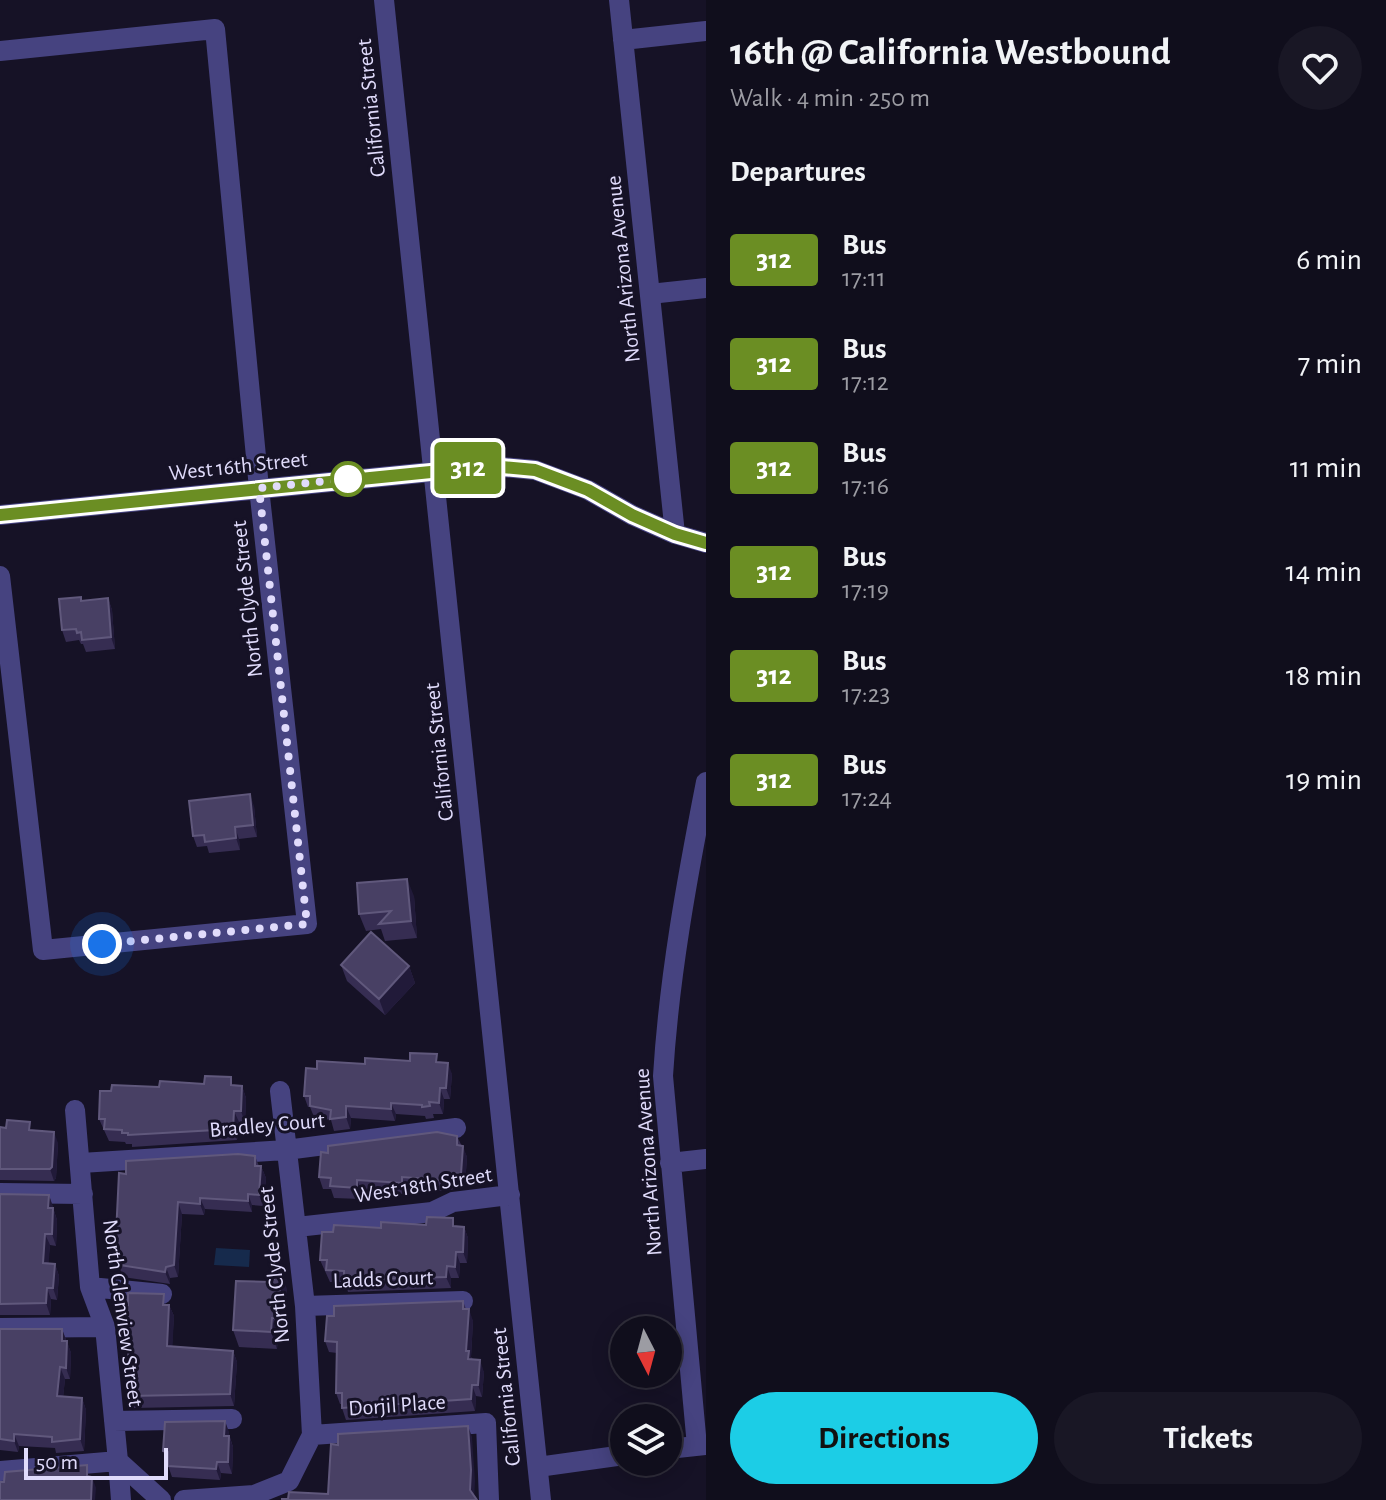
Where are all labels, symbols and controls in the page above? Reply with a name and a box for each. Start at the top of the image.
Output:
button: heart [1278,26,1362,110]
text: 16th @ California Westbound [730,34,1171,72]
street label: California Street [353,38,389,178]
text: Walk · 4 min · 250 m [730,85,930,111]
text: Departures [730,157,866,187]
street label: North Arizona Avenue [602,174,644,364]
text: Bus [842,230,887,260]
text: 6 min [1296,245,1362,275]
text: 312 [756,246,792,274]
text: 17:11 [842,265,886,291]
text: Bus [842,334,887,364]
text: 7 min [1298,349,1362,379]
text: 312 [756,350,792,378]
text: 17:12 [842,369,889,395]
text: Bus [842,438,887,468]
line badge: 312 [422,442,514,494]
street label: West 16th Street [168,448,308,484]
text: 11 min [1290,453,1362,483]
text: 312 [450,454,486,482]
text: 312 [756,454,792,482]
unlabelled marker [331,462,365,496]
text: 17:16 [842,473,889,499]
street label: North Clyde Street [228,520,266,678]
text: Bus [842,542,887,572]
text: 14 min [1286,557,1362,587]
text: 312 [756,558,792,586]
text: 17:19 [842,577,889,603]
text: Bus [842,646,887,676]
text: 18 min [1286,661,1362,691]
text: 312 [756,662,792,690]
text: 17:23 [842,681,890,707]
street label: California Street [421,682,457,822]
text: Bus [842,750,887,780]
text: 19 min [1286,765,1362,795]
text: 312 [756,766,792,794]
text: 17:24 [842,785,892,811]
your location [82,924,122,964]
street label: North Arizona Avenue [630,1068,666,1256]
street label: Bradley Court [208,1109,326,1141]
street label: West 18th Street [352,1163,494,1207]
street label: North Clyde Street [255,1186,293,1344]
street label: North Glenview Street [99,1218,147,1408]
street label: Ladds Court [332,1266,434,1292]
north arrow [610,1316,682,1388]
map controls [610,1316,682,1476]
street label: California Street [488,1327,524,1467]
street label: Dorjil Place [347,1391,447,1419]
button: Directions [730,1392,1038,1484]
button: Tickets [1054,1392,1362,1484]
button: layers [610,1404,682,1476]
scale bar [24,1444,168,1480]
text: 50 m [36,1451,78,1473]

